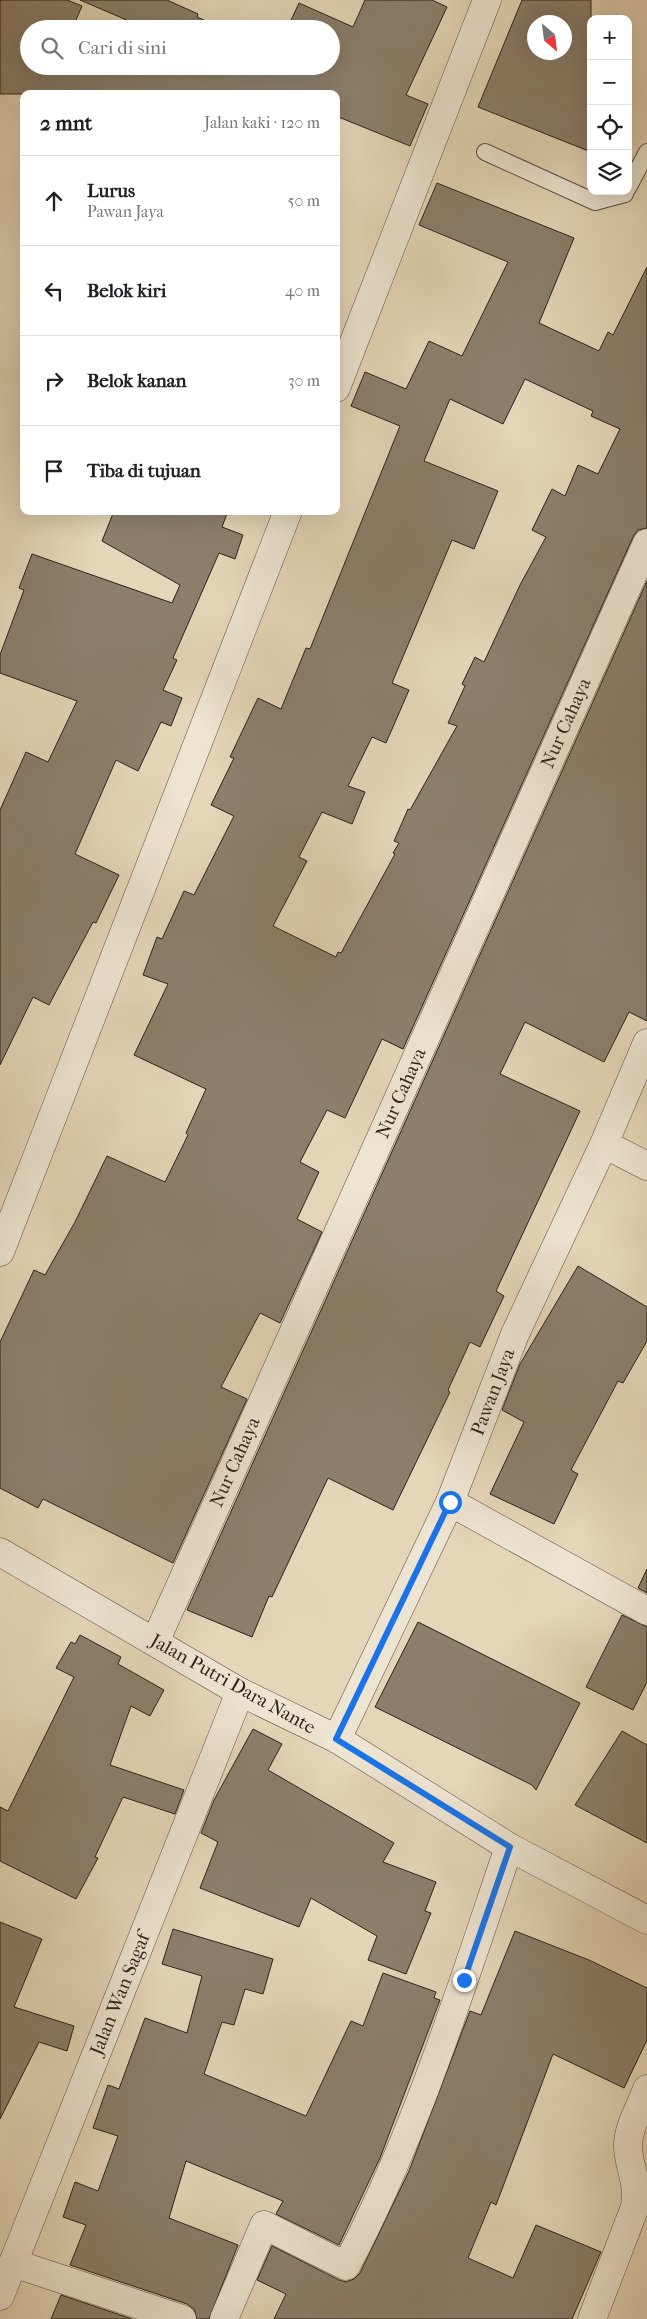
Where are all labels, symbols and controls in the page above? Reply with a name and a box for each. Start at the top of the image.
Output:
north arrow [527,15,572,60]
map controls [587,15,632,195]
button: + [587,15,632,60]
search box [20,20,340,75]
icon: search [38,34,66,62]
text: Cari di sini [78,37,167,59]
button: − [587,60,632,105]
button: locate [587,105,632,150]
text: 2 mnt [40,111,92,135]
text: Jalan kaki · 120 m [204,113,320,132]
button: layers [587,150,632,195]
text: Lurus [87,180,135,202]
icon: ahead [40,187,68,215]
text: 50 m [288,191,320,210]
text: Pawan Jaya [87,202,164,221]
icon: left [40,277,68,305]
text: Belok kiri [87,280,166,302]
text: 40 m [285,281,320,300]
icon: right [40,367,68,395]
text: Belok kanan [87,370,187,392]
text: 30 m [288,371,320,390]
icon: arrive [40,457,68,485]
text: Tiba di tujuan [87,460,201,482]
street label: Nur Cahaya [536,674,596,771]
street label: Nur Cahaya [371,1044,431,1141]
street label: Pawan Jaya [466,1345,520,1439]
street label: Nur Cahaya [205,1413,265,1510]
route start [439,1491,462,1514]
street label: Jalan Putri Dara Nante [145,1628,319,1739]
street label: Jalan Wan Sagaf [85,1926,156,2060]
route end [453,1969,476,1992]

